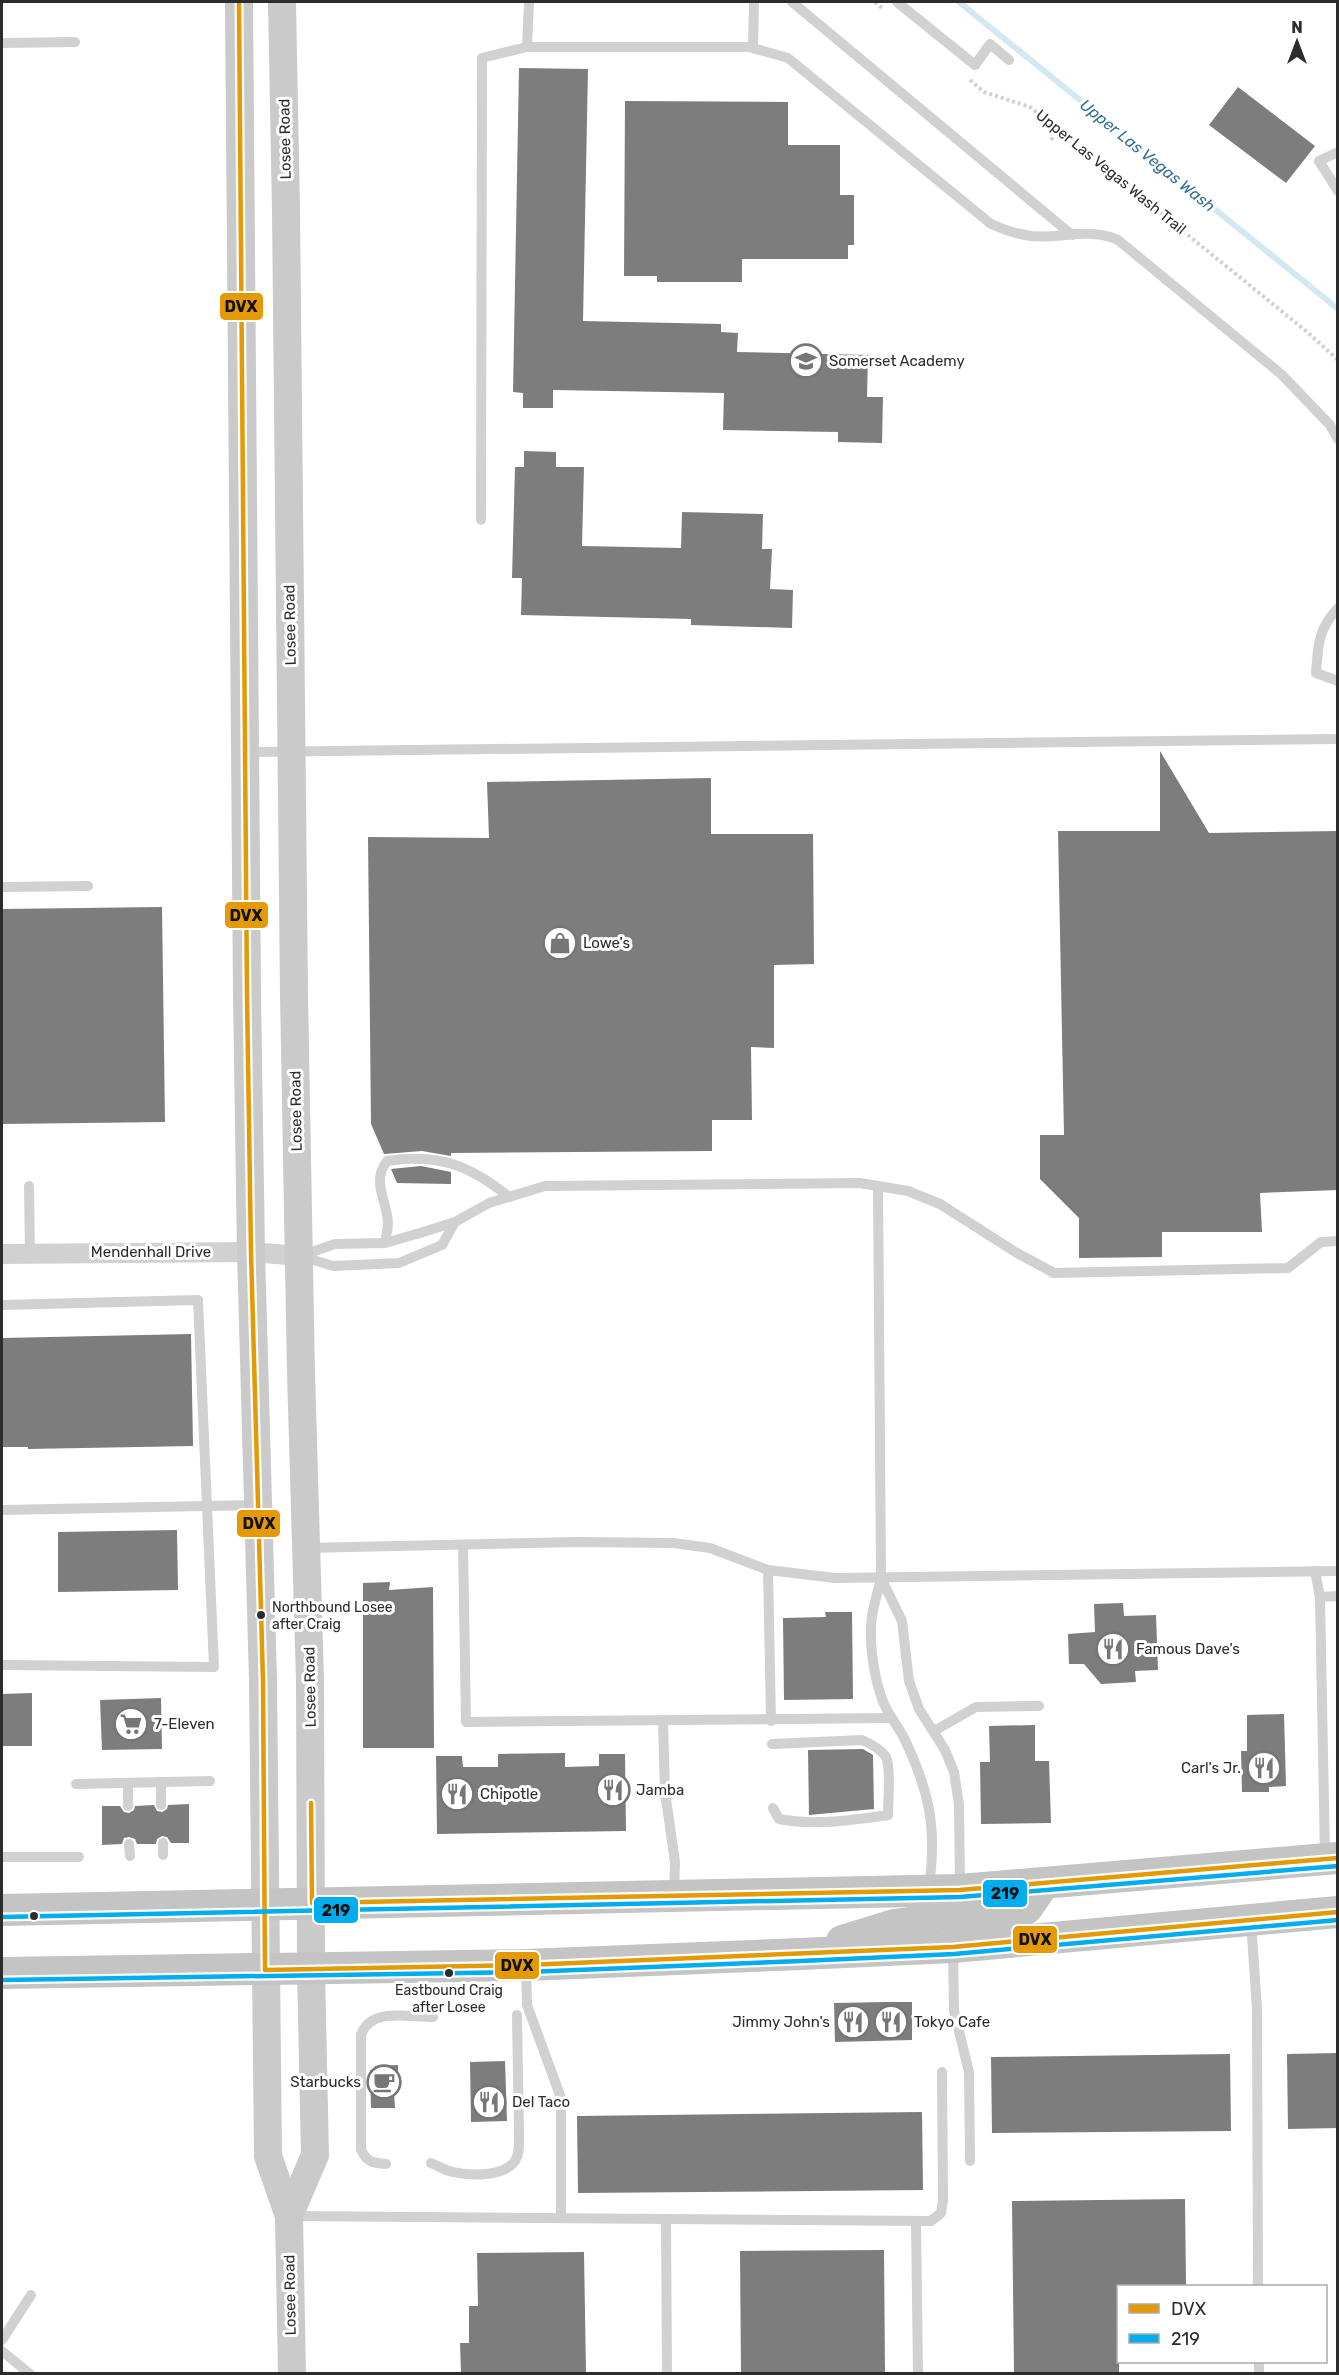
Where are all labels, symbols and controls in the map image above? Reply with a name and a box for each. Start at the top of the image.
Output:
north arrow [1267,12,1327,72]
text: N [1291,18,1303,37]
water label: Upper Las Vegas Wash [1076,95,1219,216]
street label: Losee Road [275,99,295,179]
street label: Upper Las Vegas Wash Trail [1032,106,1190,238]
line badge: DVX [219,292,264,321]
text: DVX [224,297,258,316]
school or university icon: Somerset Academy [788,343,824,379]
place label: Somerset Academy [829,352,965,370]
street label: Losee Road [280,585,300,665]
line badge: DVX [224,901,269,929]
text: DVX [229,906,263,925]
shop icon: Lowe's [542,925,578,961]
place label: Lowe's [583,934,630,952]
street label: Losee Road [286,1071,306,1151]
street label: Mendenhall Drive [91,1243,211,1261]
line badge: DVX [236,1509,281,1538]
text: DVX [242,1514,276,1533]
place label: Northbound Losee after Craig [272,1599,393,1633]
marker: Northbound Losee after Craig [255,1609,267,1621]
restaurant icon: Famous Dave's [1095,1631,1131,1667]
place label: Famous Dave's [1136,1640,1240,1658]
street label: Losee Road [300,1647,320,1727]
supermarket icon: 7-Eleven [113,1706,149,1742]
place label: 7-Eleven [154,1715,215,1733]
restaurant icon: Carl's Jr. [1246,1750,1282,1786]
place label: Carl's Jr. [1181,1759,1241,1777]
restaurant icon: Jamba [595,1772,631,1808]
restaurant icon: Chipotle [439,1776,475,1812]
place label: Jamba [636,1781,684,1799]
place label: Chipotle [480,1785,538,1803]
line badge: 219 [982,1879,1028,1908]
text: 219 [991,1884,1019,1903]
line badge: 219 [313,1896,359,1924]
text: 219 [322,1901,350,1920]
unlabelled marker [28,1910,40,1922]
line badge: DVX [1012,1925,1058,1954]
text: DVX [1018,1930,1052,1949]
line badge: DVX [494,1951,540,1980]
text: DVX [500,1956,534,1975]
marker: Eastbound Craig after Losee [443,1967,455,1979]
place label: Eastbound Craig after Losee [395,1982,503,2016]
restaurant icon: Jimmy John's [835,2004,871,2040]
restaurant icon: Tokyo Cafe [873,2004,909,2040]
place label: Jimmy John's [732,2013,830,2031]
place label: Tokyo Cafe [914,2013,990,2031]
cafe icon: Starbucks [366,2064,402,2100]
place label: Starbucks [290,2073,361,2091]
restaurant icon: Del Taco [471,2084,507,2120]
place label: Del Taco [512,2093,570,2111]
street label: Losee Road [280,2255,300,2335]
legend [1117,2285,1327,2363]
text: DVX [1171,2298,1206,2320]
text: 219 [1171,2328,1200,2350]

